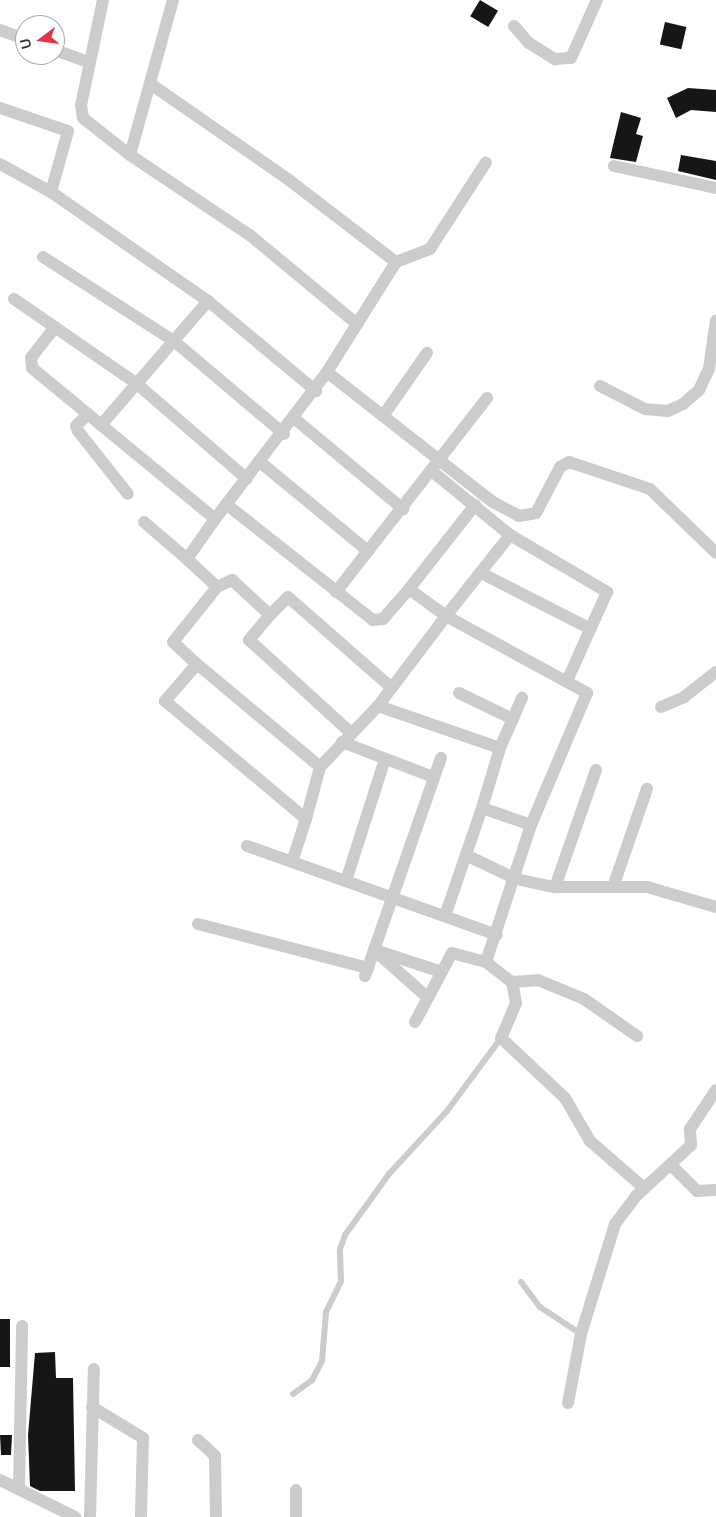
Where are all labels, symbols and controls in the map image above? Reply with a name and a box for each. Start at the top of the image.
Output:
north arrow [15,15,65,65]
text: U [15,36,37,51]

